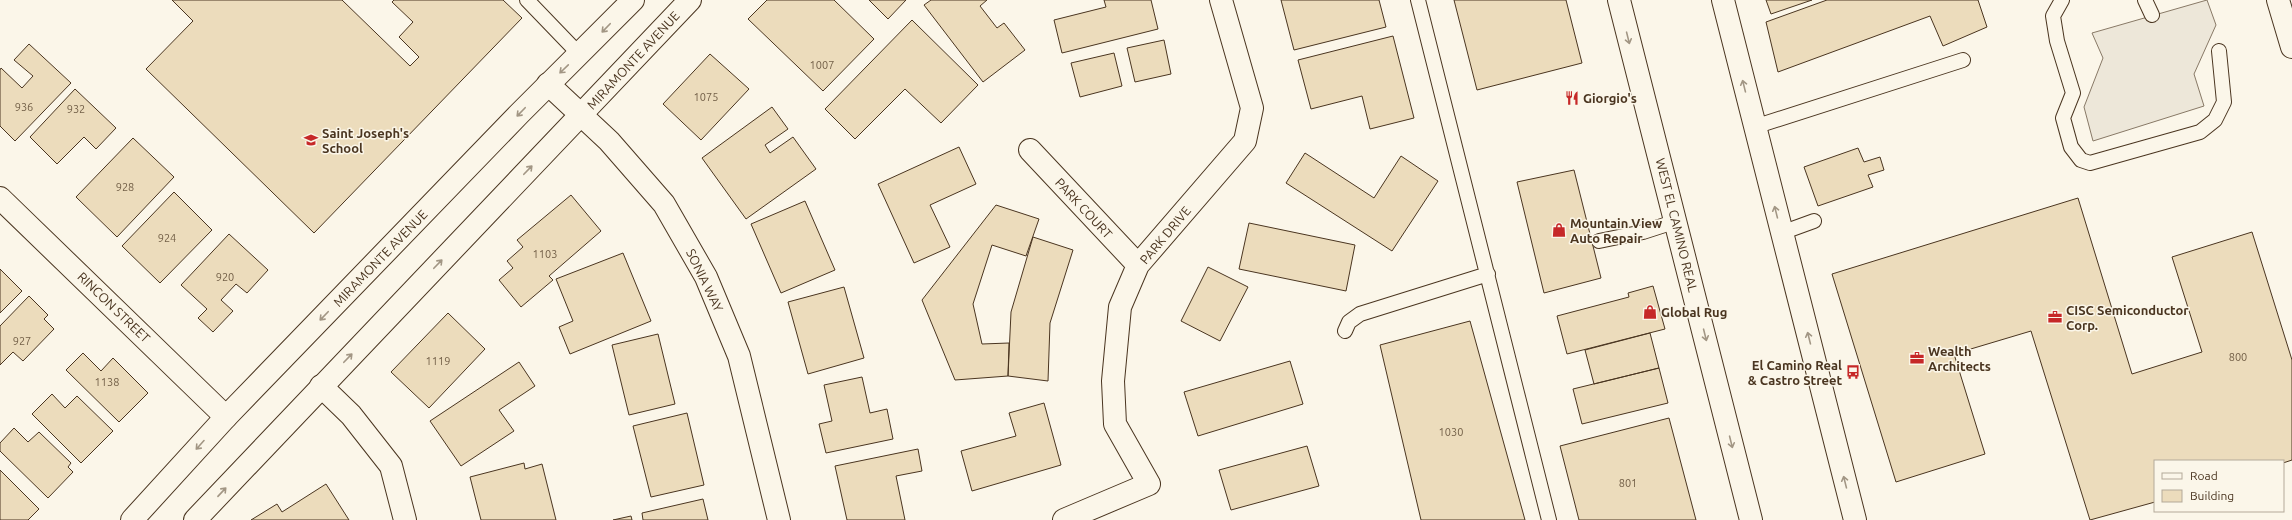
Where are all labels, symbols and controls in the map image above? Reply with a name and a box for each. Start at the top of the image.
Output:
street label: MIRAMONTE AVENUE [584,8,682,112]
one-way arrow [601,23,611,33]
one-way arrow [1625,31,1633,44]
house number: 1007 [810,59,834,71]
one-way arrow [559,64,569,74]
one-way arrow [1740,80,1748,93]
restaurant icon: Giorgio's [1564,90,1580,106]
house number: 1075 [694,91,718,103]
place label: Giorgio's [1583,91,1637,105]
house number: 936 [15,101,33,113]
house number: 932 [67,103,85,115]
one-way arrow [516,107,526,117]
place label: Saint Joseph's School [322,126,409,155]
school or university icon: Saint Joseph's School [303,132,319,148]
street label: WEST EL CAMINO REAL [1654,157,1701,294]
one-way arrow [523,165,533,175]
street label: PARK COURT [1053,175,1115,241]
house number: 928 [116,181,134,193]
street label: PARK DRIVE [1137,203,1193,267]
one-way arrow [1772,206,1779,219]
street label: MIRAMONTE AVENUE [330,207,430,309]
place label: Mountain View Auto Repair [1570,216,1662,245]
shop icon: Mountain View Auto Repair [1551,222,1567,238]
house number: 924 [158,232,176,244]
street label: SONIA WAY [684,246,726,314]
house number: 1103 [533,248,557,260]
one-way arrow [433,259,443,269]
street label: RINCON STREET [75,269,153,345]
house number: 920 [216,271,234,283]
place label: CISC Semiconductor Corp. [2066,303,2189,332]
shop icon: Global Rug [1642,304,1658,320]
place label: Global Rug [1661,305,1727,319]
office icon: CISC Semiconductor Corp. [2047,309,2063,325]
one-way arrow [319,311,328,321]
one-way arrow [1701,328,1709,341]
one-way arrow [1804,332,1812,345]
house number: 927 [13,335,31,347]
place label: Wealth Architects [1928,344,1991,373]
office icon: Wealth Architects [1909,350,1925,366]
house number: 800 [2229,351,2247,363]
one-way arrow [343,353,353,363]
house number: 1119 [426,355,450,367]
place label: El Camino Real & Castro Street [1748,358,1842,387]
bus stop icon: El Camino Real & Castro Street [1845,364,1861,380]
house number: 1138 [95,376,119,388]
house number: 1030 [1439,426,1463,438]
one-way arrow [1728,436,1736,449]
one-way arrow [196,440,205,450]
legend [2154,460,2284,512]
text: Road [2190,469,2218,482]
one-way arrow [1841,476,1849,489]
house number: 801 [1619,477,1637,489]
one-way arrow [217,487,226,497]
text: Building [2190,489,2234,502]

